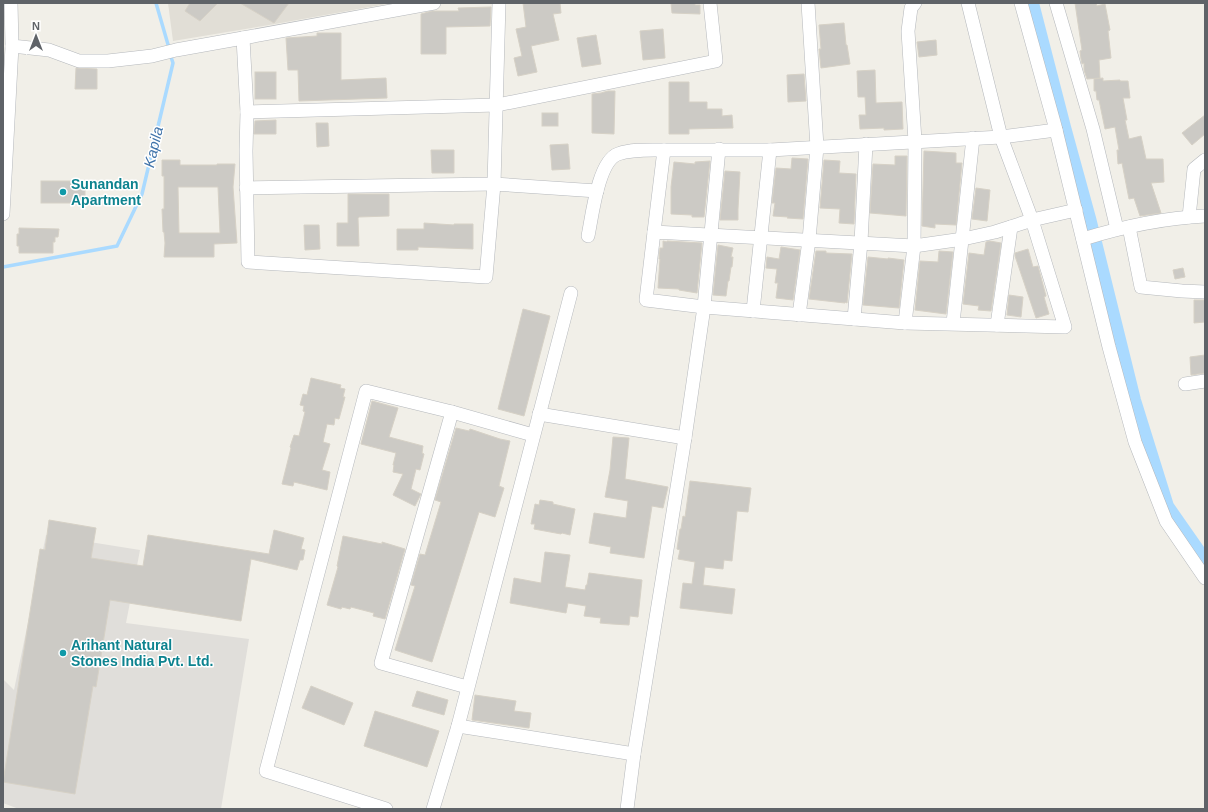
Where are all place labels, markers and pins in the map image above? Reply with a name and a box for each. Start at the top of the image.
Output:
place label: Sunandan Apartment [71,176,141,208]
marker: Sunandan Apartment [58,187,68,197]
place label: Arihant Natural Stones India Pvt. Ltd. [71,637,213,669]
marker: Arihant Natural Stones India Pvt. Ltd. [58,648,68,658]

